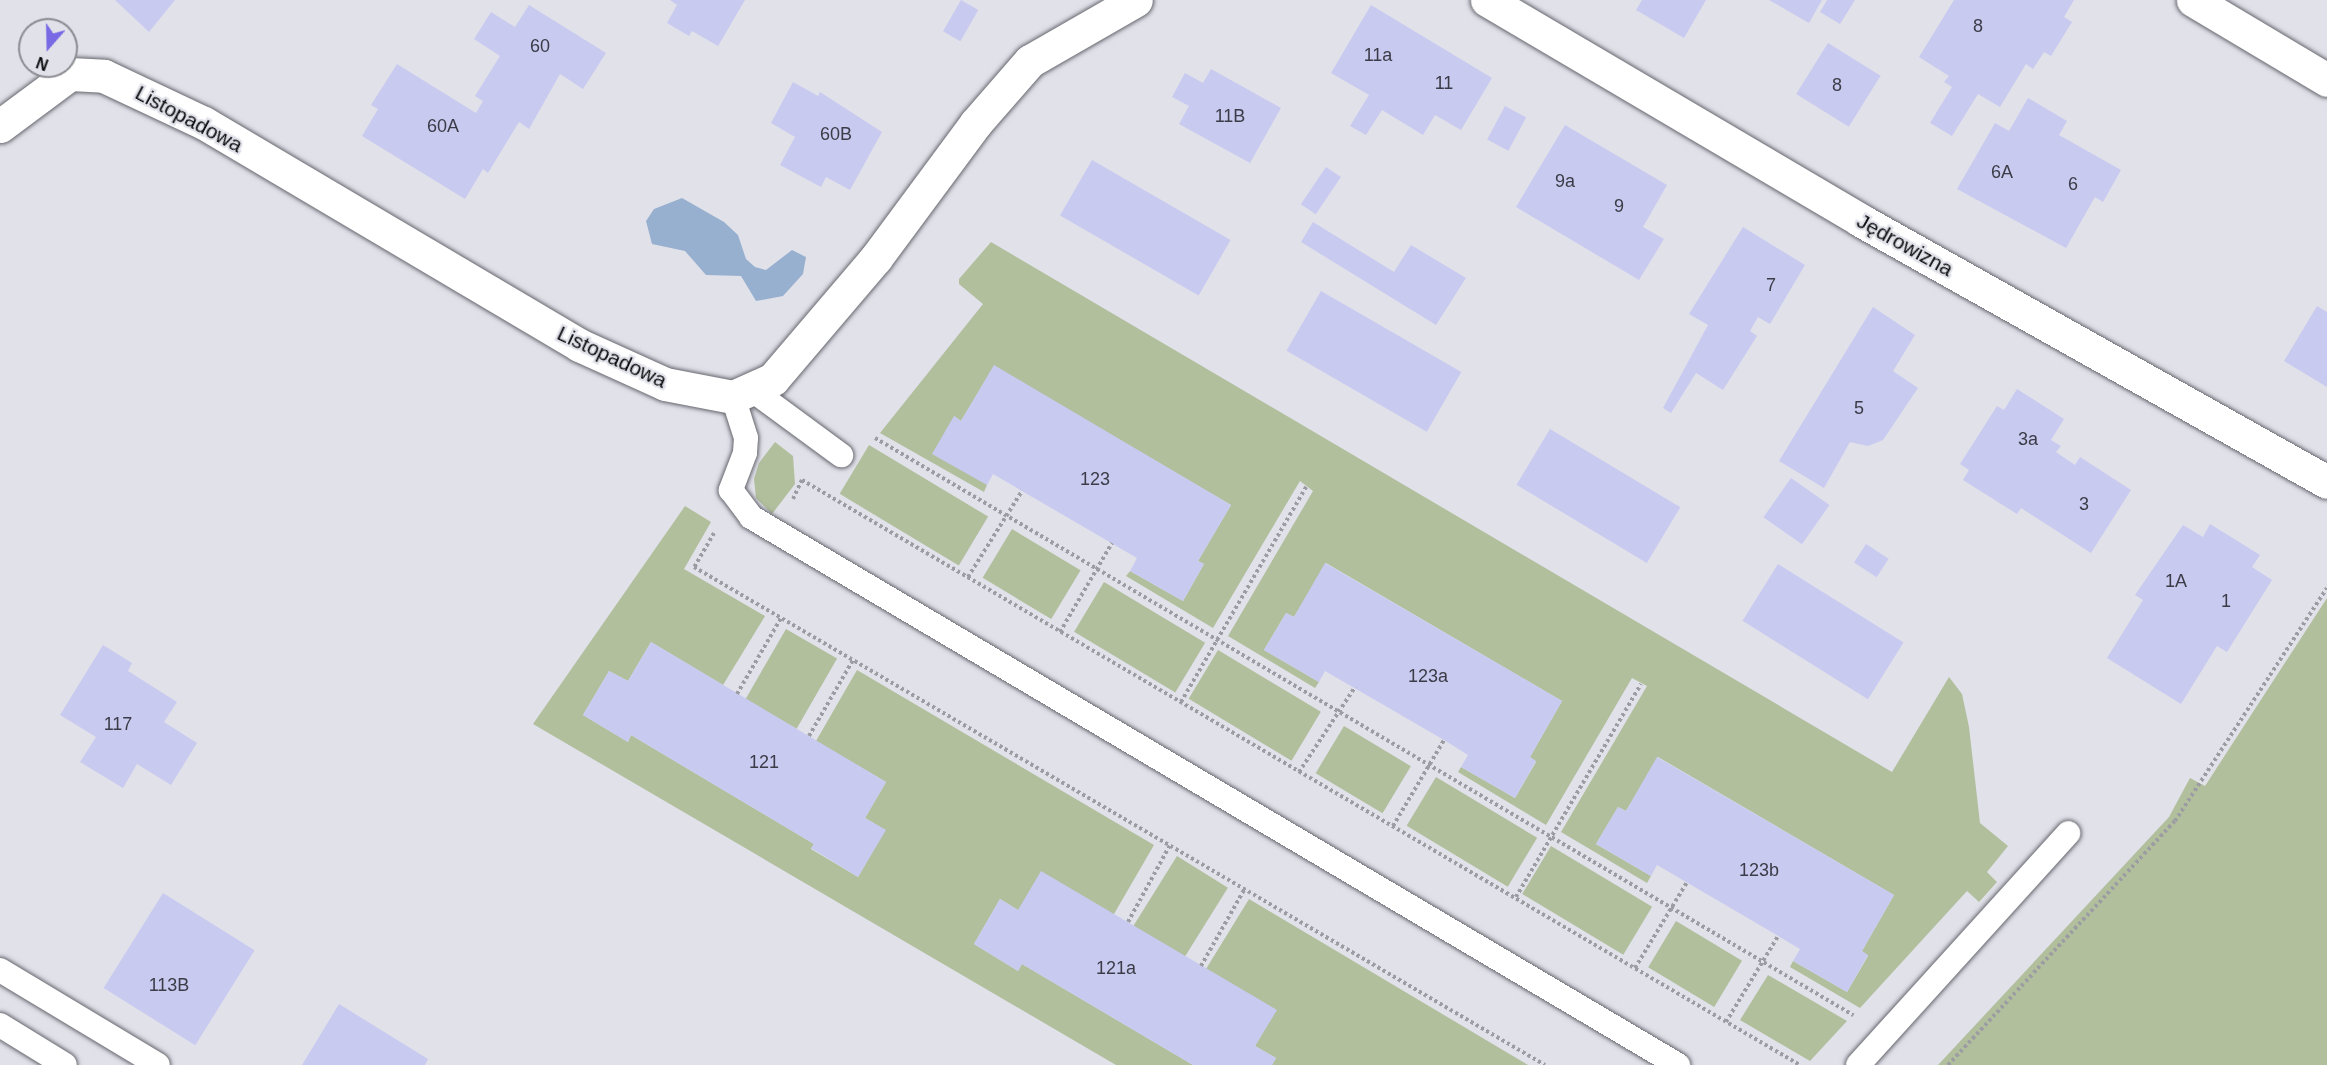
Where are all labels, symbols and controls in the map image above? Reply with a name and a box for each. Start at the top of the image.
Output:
house number: 8 [1973,15,1983,37]
north arrow [18,18,78,78]
house number: 60 [530,35,550,57]
house number: 11a [1364,44,1392,66]
text: N [34,54,51,73]
house number: 11 [1435,72,1453,94]
house number: 8 [1832,74,1842,96]
street label: Listopadowa [131,80,247,158]
house number: 11B [1215,105,1245,127]
house number: 60A [427,115,459,137]
house number: 60B [820,123,852,145]
house number: 6A [1991,161,2013,183]
house number: 9a [1555,170,1575,192]
house number: 6 [2068,173,2078,195]
house number: 9 [1614,195,1624,217]
street label: Jędrowizna [1852,208,1958,282]
house number: 7 [1766,274,1776,296]
street label: Listopadowa [553,321,671,393]
house number: 5 [1854,397,1864,419]
house number: 3a [2018,428,2038,450]
house number: 123 [1080,468,1110,490]
house number: 3 [2079,493,2089,515]
house number: 1A [2165,570,2187,592]
house number: 1 [2221,590,2231,612]
house number: 123a [1408,665,1448,687]
house number: 117 [104,713,132,735]
house number: 121 [749,751,779,773]
house number: 123b [1739,859,1779,881]
house number: 121a [1096,957,1136,979]
house number: 113B [149,974,189,996]

